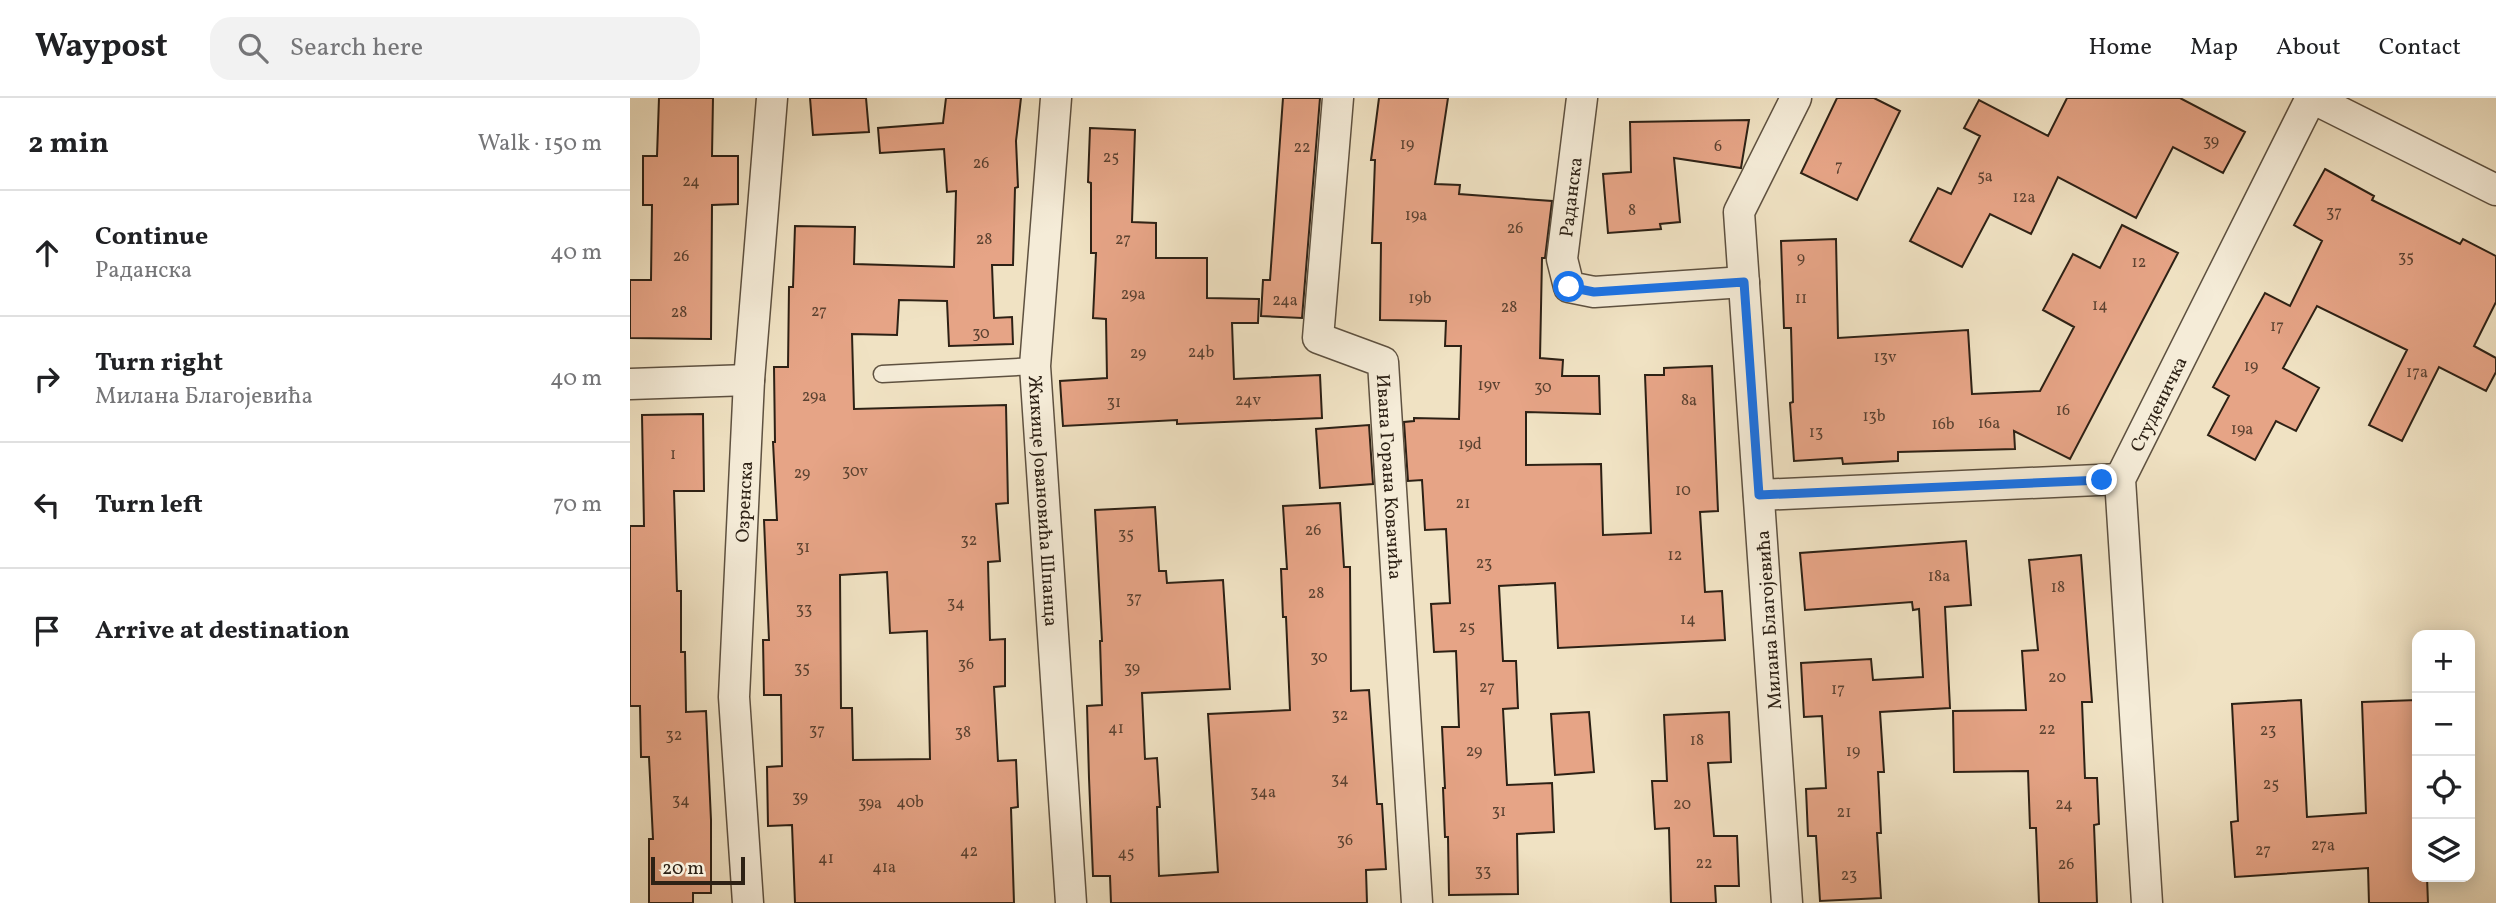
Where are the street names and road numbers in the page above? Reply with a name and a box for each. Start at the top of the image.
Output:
street label: Раданска [1554,156,1590,239]
street label: Студеничка [2125,352,2194,457]
street label: Ивана Горана Ковачића [1369,373,1408,580]
street label: Жикице Јовановића Шпанца [1021,374,1063,628]
street label: Озренска [730,460,760,543]
street label: Милана Благојевића [1751,529,1789,711]

